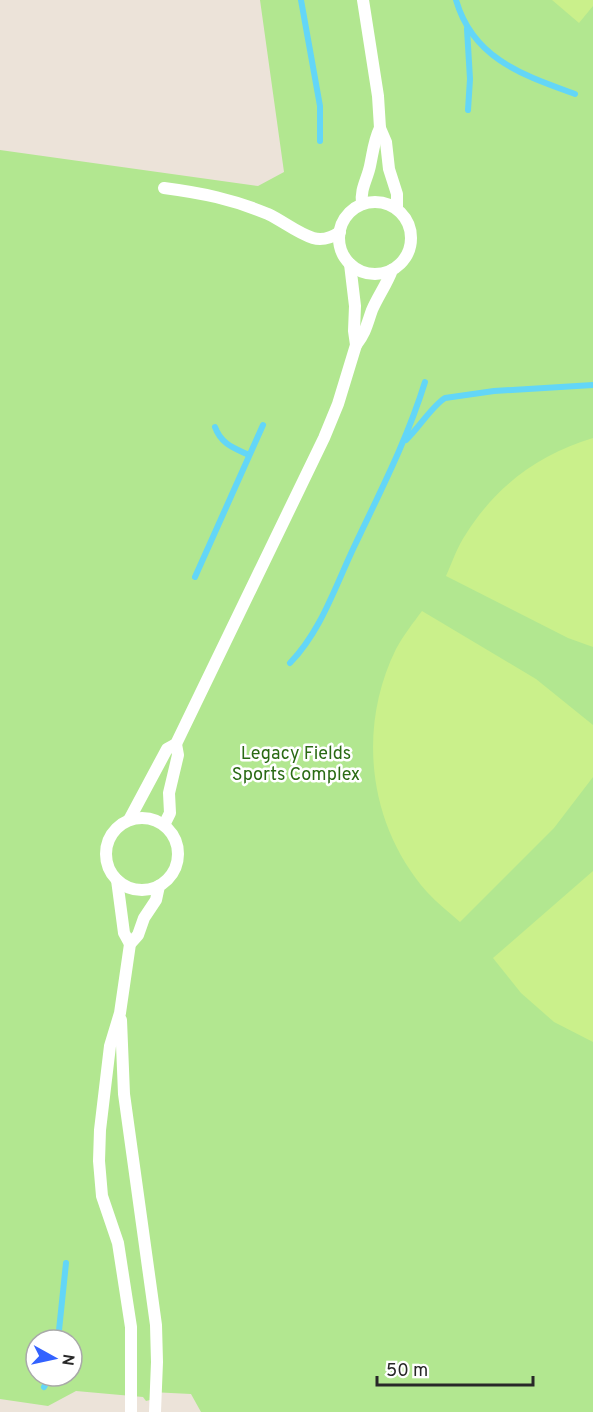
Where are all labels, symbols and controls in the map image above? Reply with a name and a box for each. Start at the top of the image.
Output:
park label: Legacy Fields Sports Complex [232,743,360,787]
north arrow [24,1328,84,1388]
scale bar [377,1349,533,1387]
text: N [56,1353,78,1367]
text: 50 m [386,1360,428,1383]

